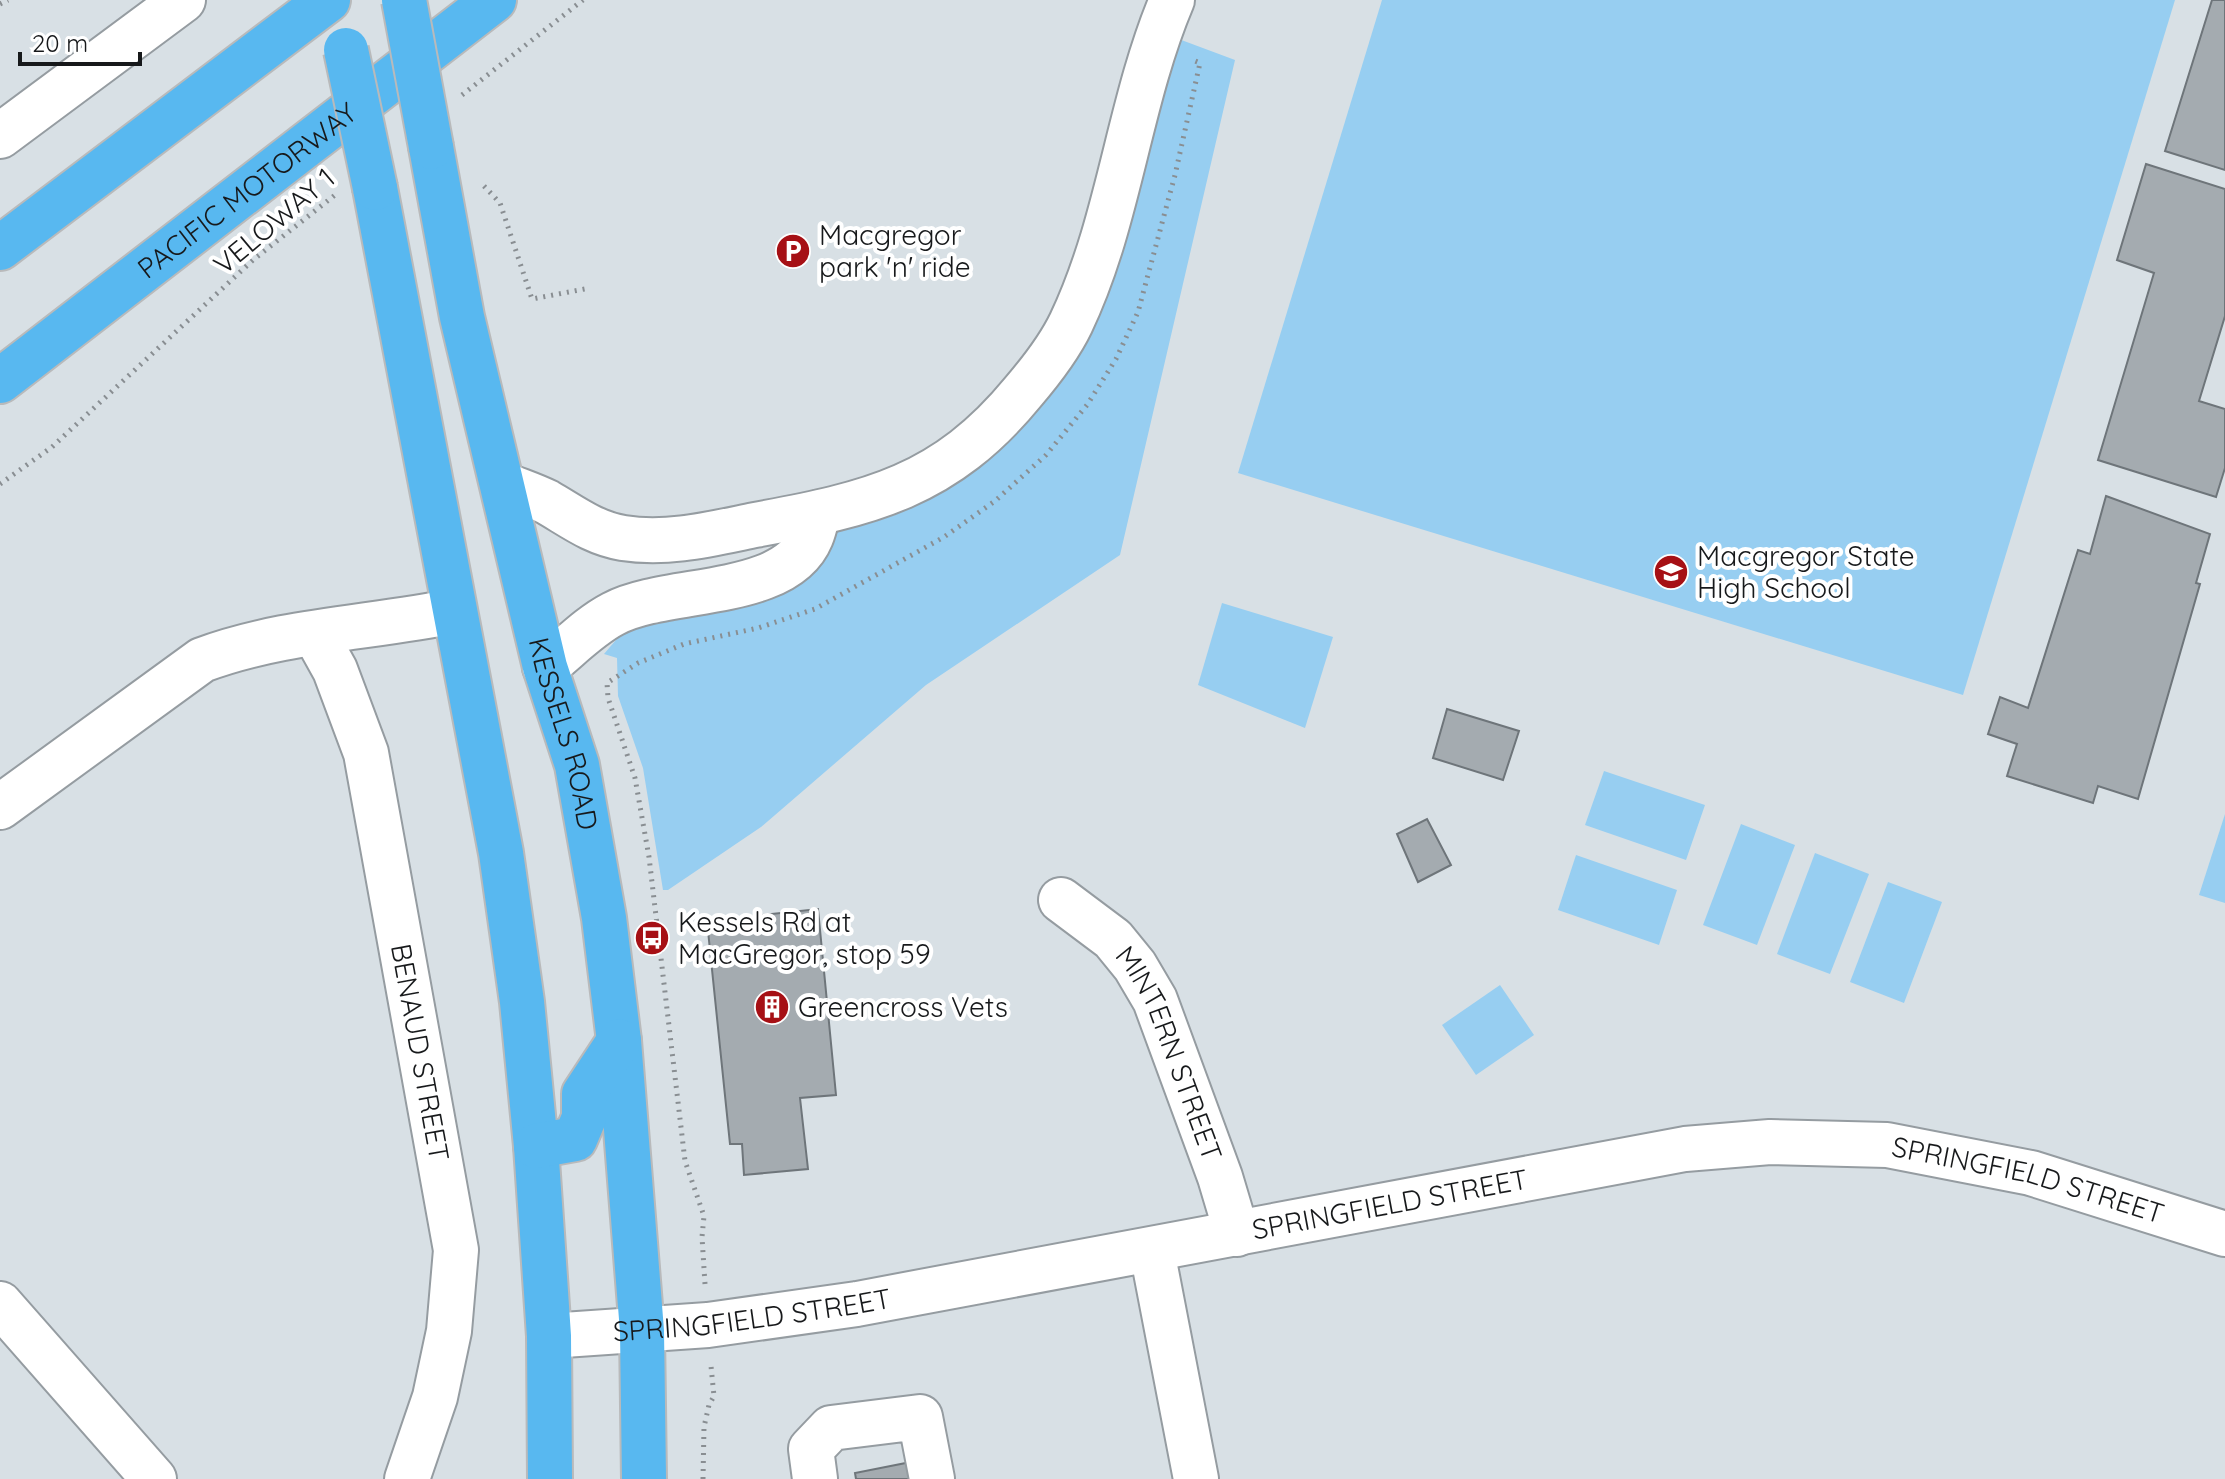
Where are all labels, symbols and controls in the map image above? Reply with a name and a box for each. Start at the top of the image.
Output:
scale bar [20,16,140,66]
text: 20 m [32,28,88,58]
street label: PACIFIC MOTORWAY [130,94,364,286]
street label: VELOWAY 1 [206,160,341,281]
place label: Macgregor park 'n' ride [819,217,971,284]
parking icon: Macgregor park 'n' ride [774,232,812,270]
place label: Macgregor State High School [1697,538,1915,605]
school or university icon: Macgregor State High School [1652,553,1690,591]
street label: KESSELS ROAD [522,634,606,833]
place label: Kessels Rd at MacGregor, stop 59 [678,904,931,971]
bus stop icon: Kessels Rd at MacGregor, stop 59 [633,919,671,957]
street label: MINTERN STREET [1109,938,1230,1165]
street label: BENAUD STREET [384,941,458,1164]
building icon: Greencross Vets [753,988,791,1026]
place label: Greencross Vets [798,989,1008,1024]
street label: SPRINGFIELD STREET [1889,1128,2169,1231]
street label: SPRINGFIELD STREET [1249,1161,1531,1247]
street label: SPRINGFIELD STREET [612,1280,894,1349]

